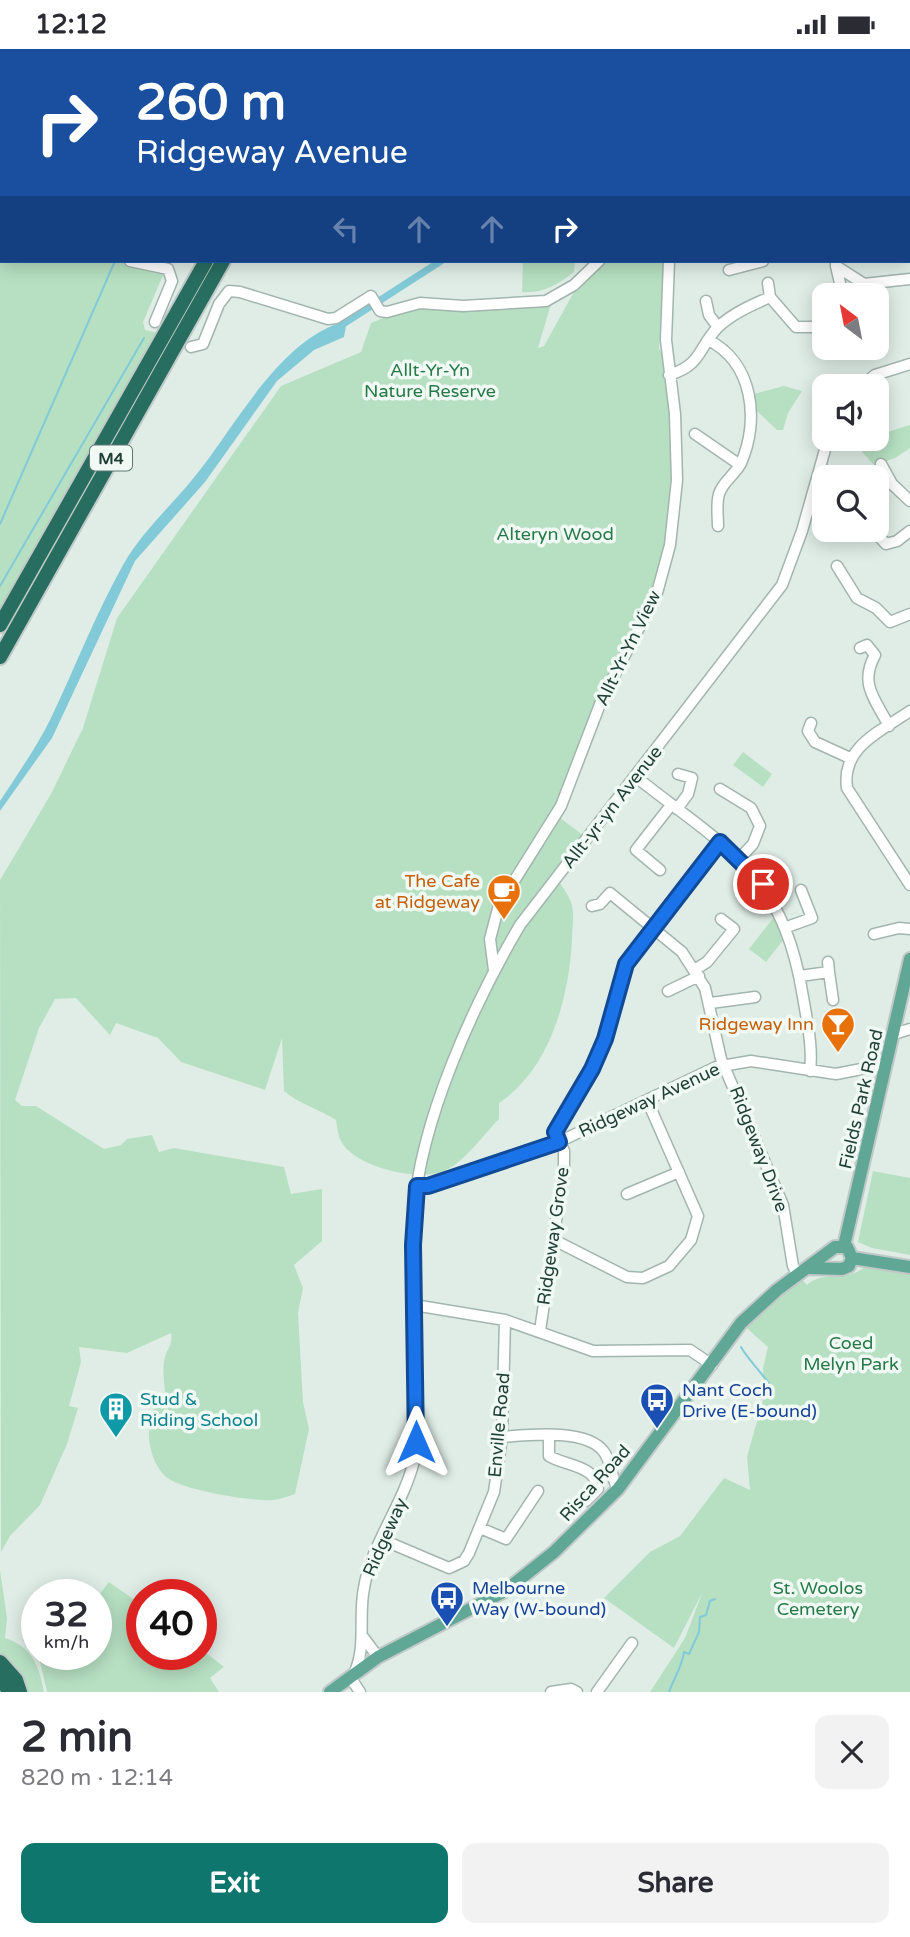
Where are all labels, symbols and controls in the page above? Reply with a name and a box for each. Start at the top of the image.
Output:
text: 12:12 [35,9,107,40]
text: 260 m [136,74,286,133]
icon: right [21,77,112,168]
text: Ridgeway Avenue [136,134,408,172]
icon: left [327,210,365,248]
icon: ahead [400,210,438,248]
icon: ahead [473,210,511,248]
icon: right [546,210,584,248]
north arrow [812,283,889,361]
map controls [812,283,889,542]
park label: Allt-Yr-Yn Nature Reserve [364,359,496,402]
button: sound [812,374,889,451]
road number: M4 [90,445,132,471]
button: search [812,465,889,542]
park label: Alteryn Wood [496,523,614,545]
street label: Allt-Yr-Yn View [591,587,665,709]
street label: Allt-yr-yn Avenue [557,741,667,873]
pin [733,854,793,914]
icon: arrive [744,865,782,903]
place label: The Cafe at Ridgeway [375,870,480,913]
cafe icon: The Cafe at Ridgeway [485,872,523,921]
bar icon: Ridgeway Inn [819,1005,857,1054]
place label: Ridgeway Inn [699,1013,814,1035]
street label: Fields Park Road [834,1027,888,1171]
street label: Ridgeway Avenue [575,1058,723,1142]
street label: Ridgeway Drive [725,1083,793,1215]
street label: Ridgeway Grove [532,1166,574,1306]
park label: Coed Melyn Park [803,1332,899,1375]
street label: Enville Road [483,1372,515,1478]
place label: Nant Coch Drive (E-bound) [682,1379,817,1422]
bus stop icon: Nant Coch Drive (E-bound) [638,1381,676,1430]
place label: Stud & Riding School [140,1388,258,1431]
building icon: Stud & Riding School [97,1390,135,1439]
position arrow [379,1405,453,1479]
street label: Risca Road [555,1440,635,1526]
street label: Ridgeway [358,1494,412,1580]
place label: Melbourne Way (W-bound) [472,1577,606,1620]
park label: St. Woolos Cemetery [773,1577,863,1620]
speed limit sign: 40 [126,1579,217,1670]
bus stop icon: Melbourne Way (W-bound) [428,1579,466,1628]
text: 32 [45,1594,88,1636]
text: km/h [44,1631,89,1653]
text: 2 min [21,1712,133,1763]
button: close [815,1715,889,1789]
text: 820 m · 12:14 [21,1764,173,1792]
button: Exit [21,1843,448,1923]
button: Share [462,1843,889,1923]

